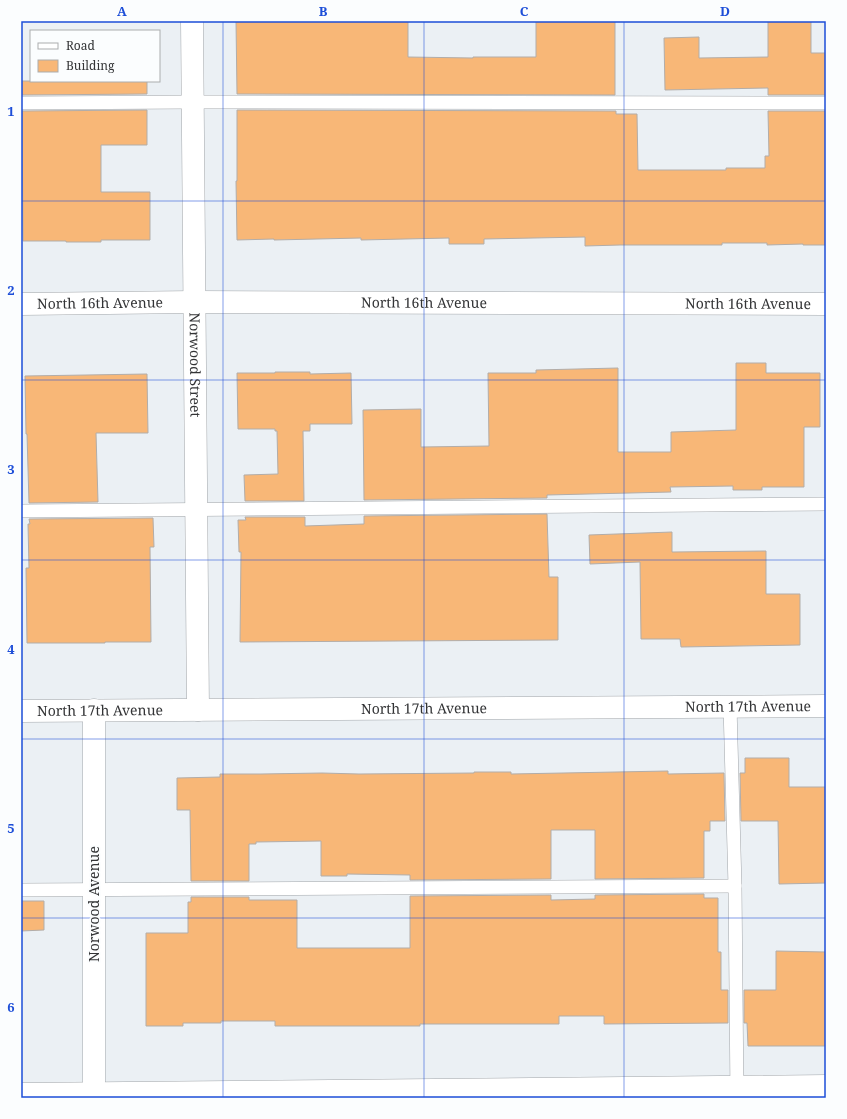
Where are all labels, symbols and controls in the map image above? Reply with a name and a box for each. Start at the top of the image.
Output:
text: A [117,2,127,20]
text: B [319,2,328,20]
text: C [520,2,529,20]
text: D [720,2,730,20]
legend [30,30,160,82]
text: Road [66,37,96,54]
text: Building [66,57,115,74]
text: 1 [7,102,15,120]
text: 2 [7,281,15,299]
street label: North 16th Avenue [37,292,163,313]
street label: North 16th Avenue [361,293,487,312]
street label: North 16th Avenue [685,294,811,313]
street label: Norwood Street [186,312,205,418]
text: 3 [7,460,15,478]
text: 4 [7,640,15,658]
street label: North 17th Avenue [685,696,811,716]
street label: North 17th Avenue [361,698,487,718]
street label: North 17th Avenue [37,700,163,720]
text: 5 [7,819,15,837]
street label: Norwood Avenue [84,846,103,962]
text: 6 [7,998,15,1016]

